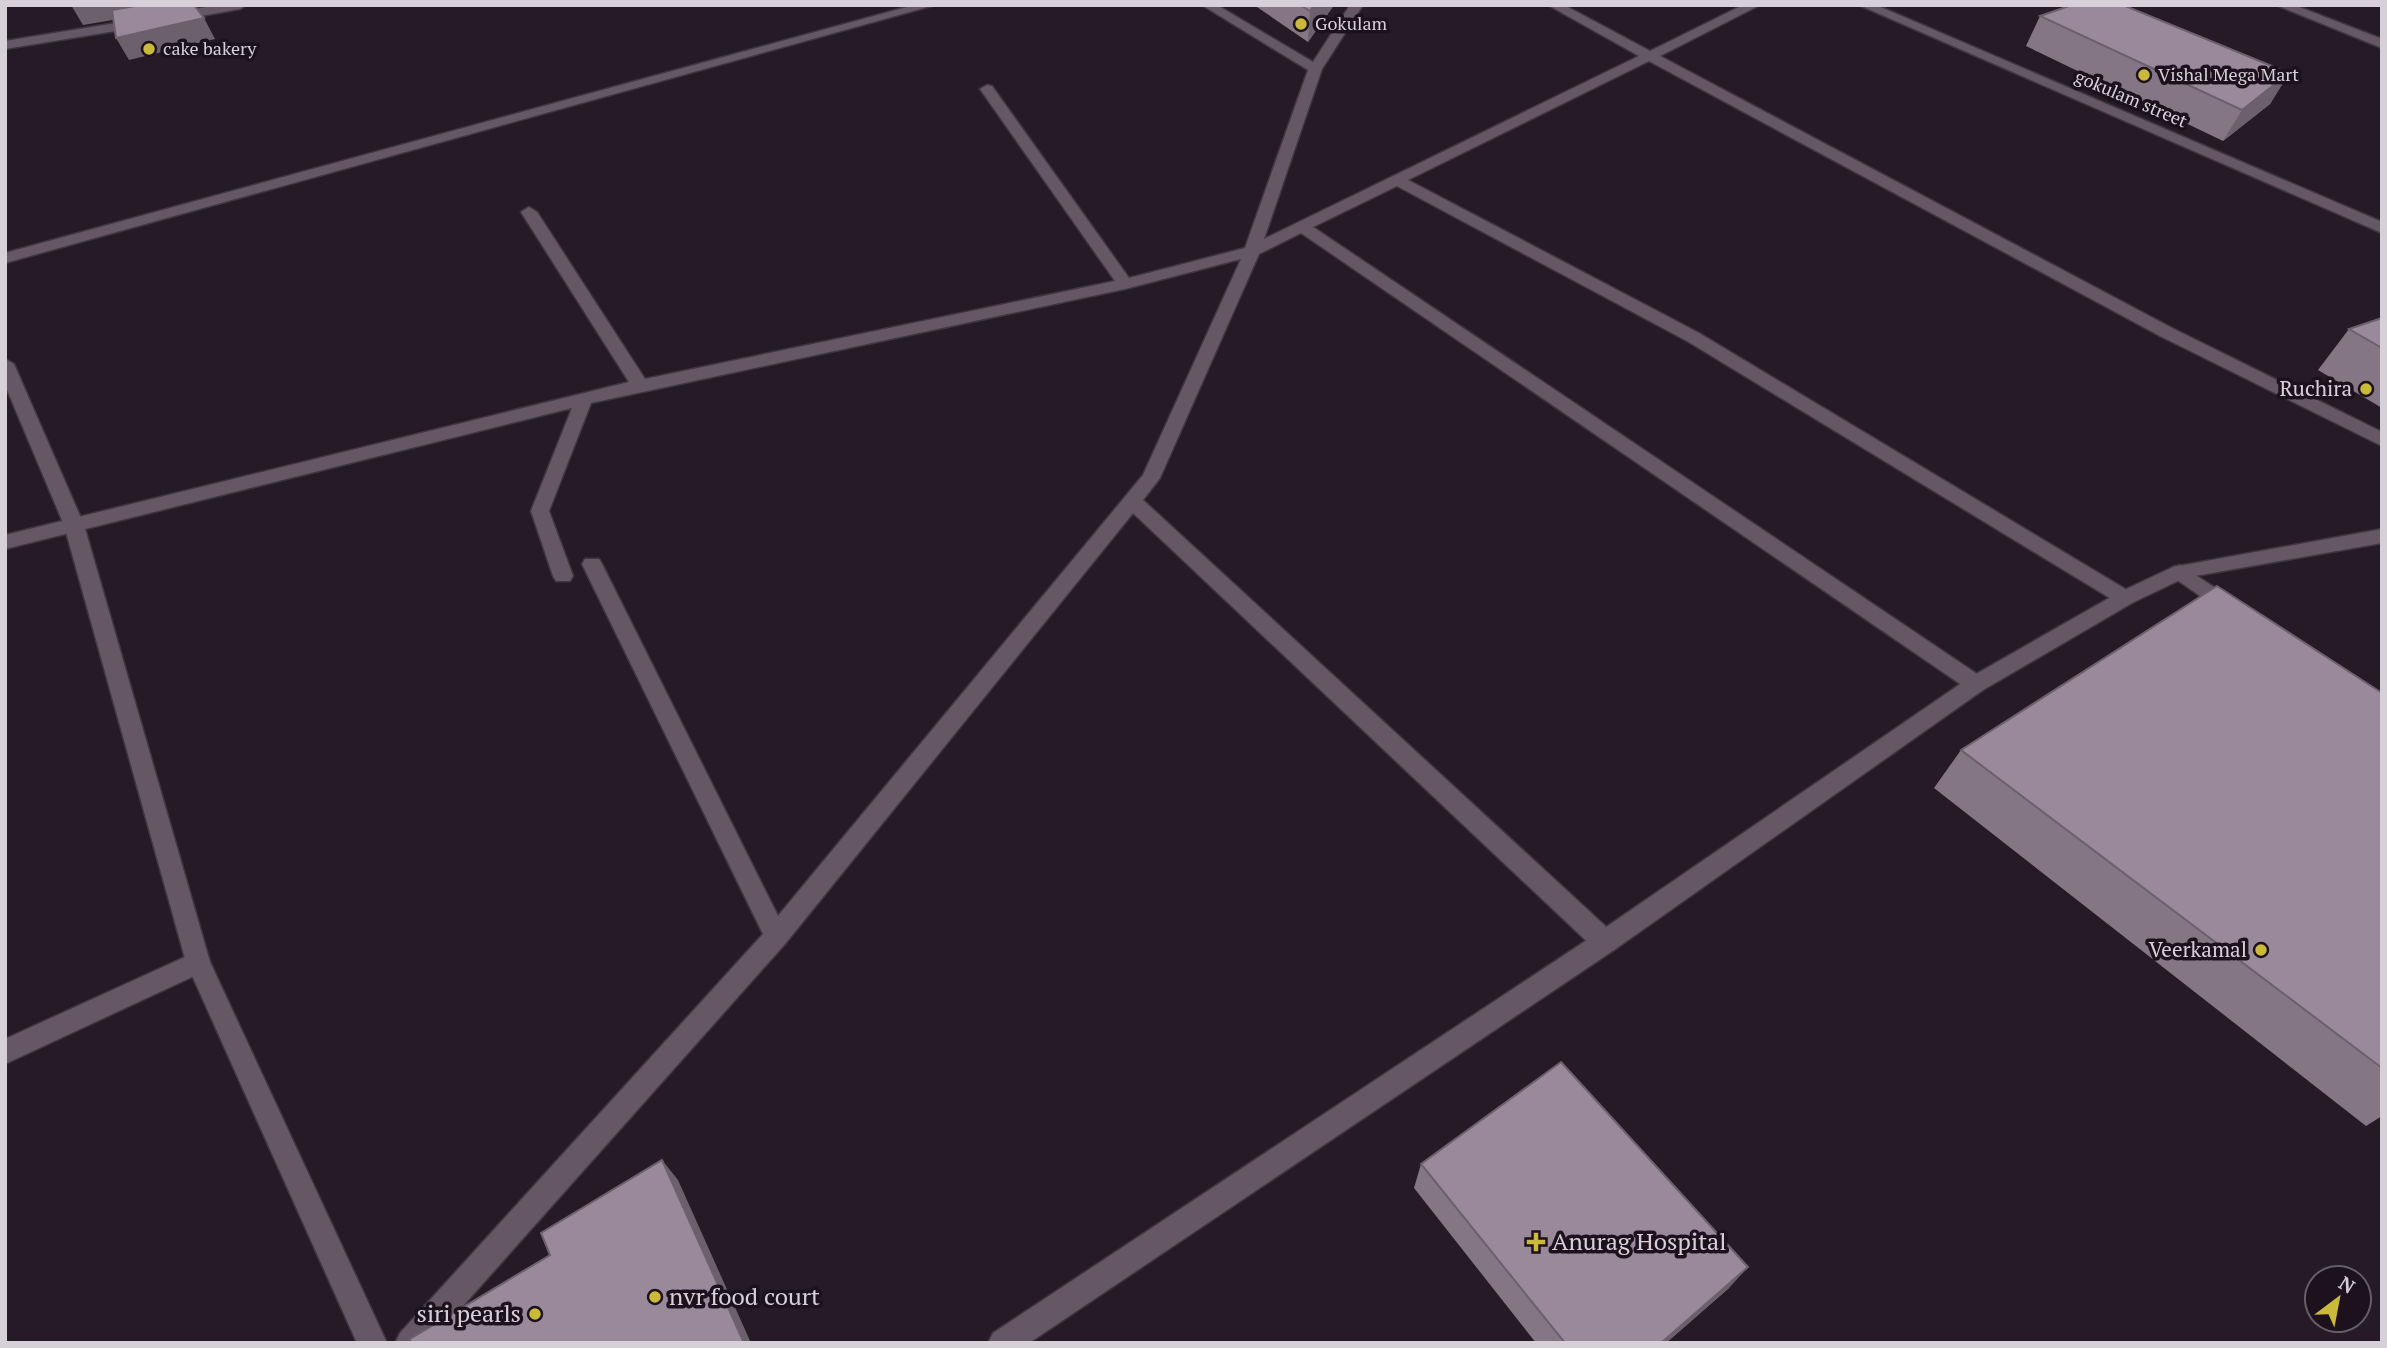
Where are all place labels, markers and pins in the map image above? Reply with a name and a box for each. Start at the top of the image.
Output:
place label: Gokulam [1315,11,1387,35]
marker: Gokulam [1293,16,1309,32]
place label: cake bakery [163,36,257,60]
marker: cake bakery [141,41,157,57]
place label: Vishal Mega Mart [2158,62,2299,86]
marker: Vishal Mega Mart [2136,67,2152,83]
place label: Ruchira [2279,374,2352,402]
marker: Ruchira [2358,381,2374,397]
place label: Veerkamal [2149,935,2247,963]
marker: Veerkamal [2253,942,2269,958]
place label: Anurag Hospital [1552,1225,1726,1257]
marker: Anurag Hospital [1526,1232,1546,1252]
place label: nvr food court [669,1280,820,1312]
marker: nvr food court [647,1289,663,1305]
place label: siri pearls [417,1297,521,1329]
marker: siri pearls [527,1306,543,1322]

